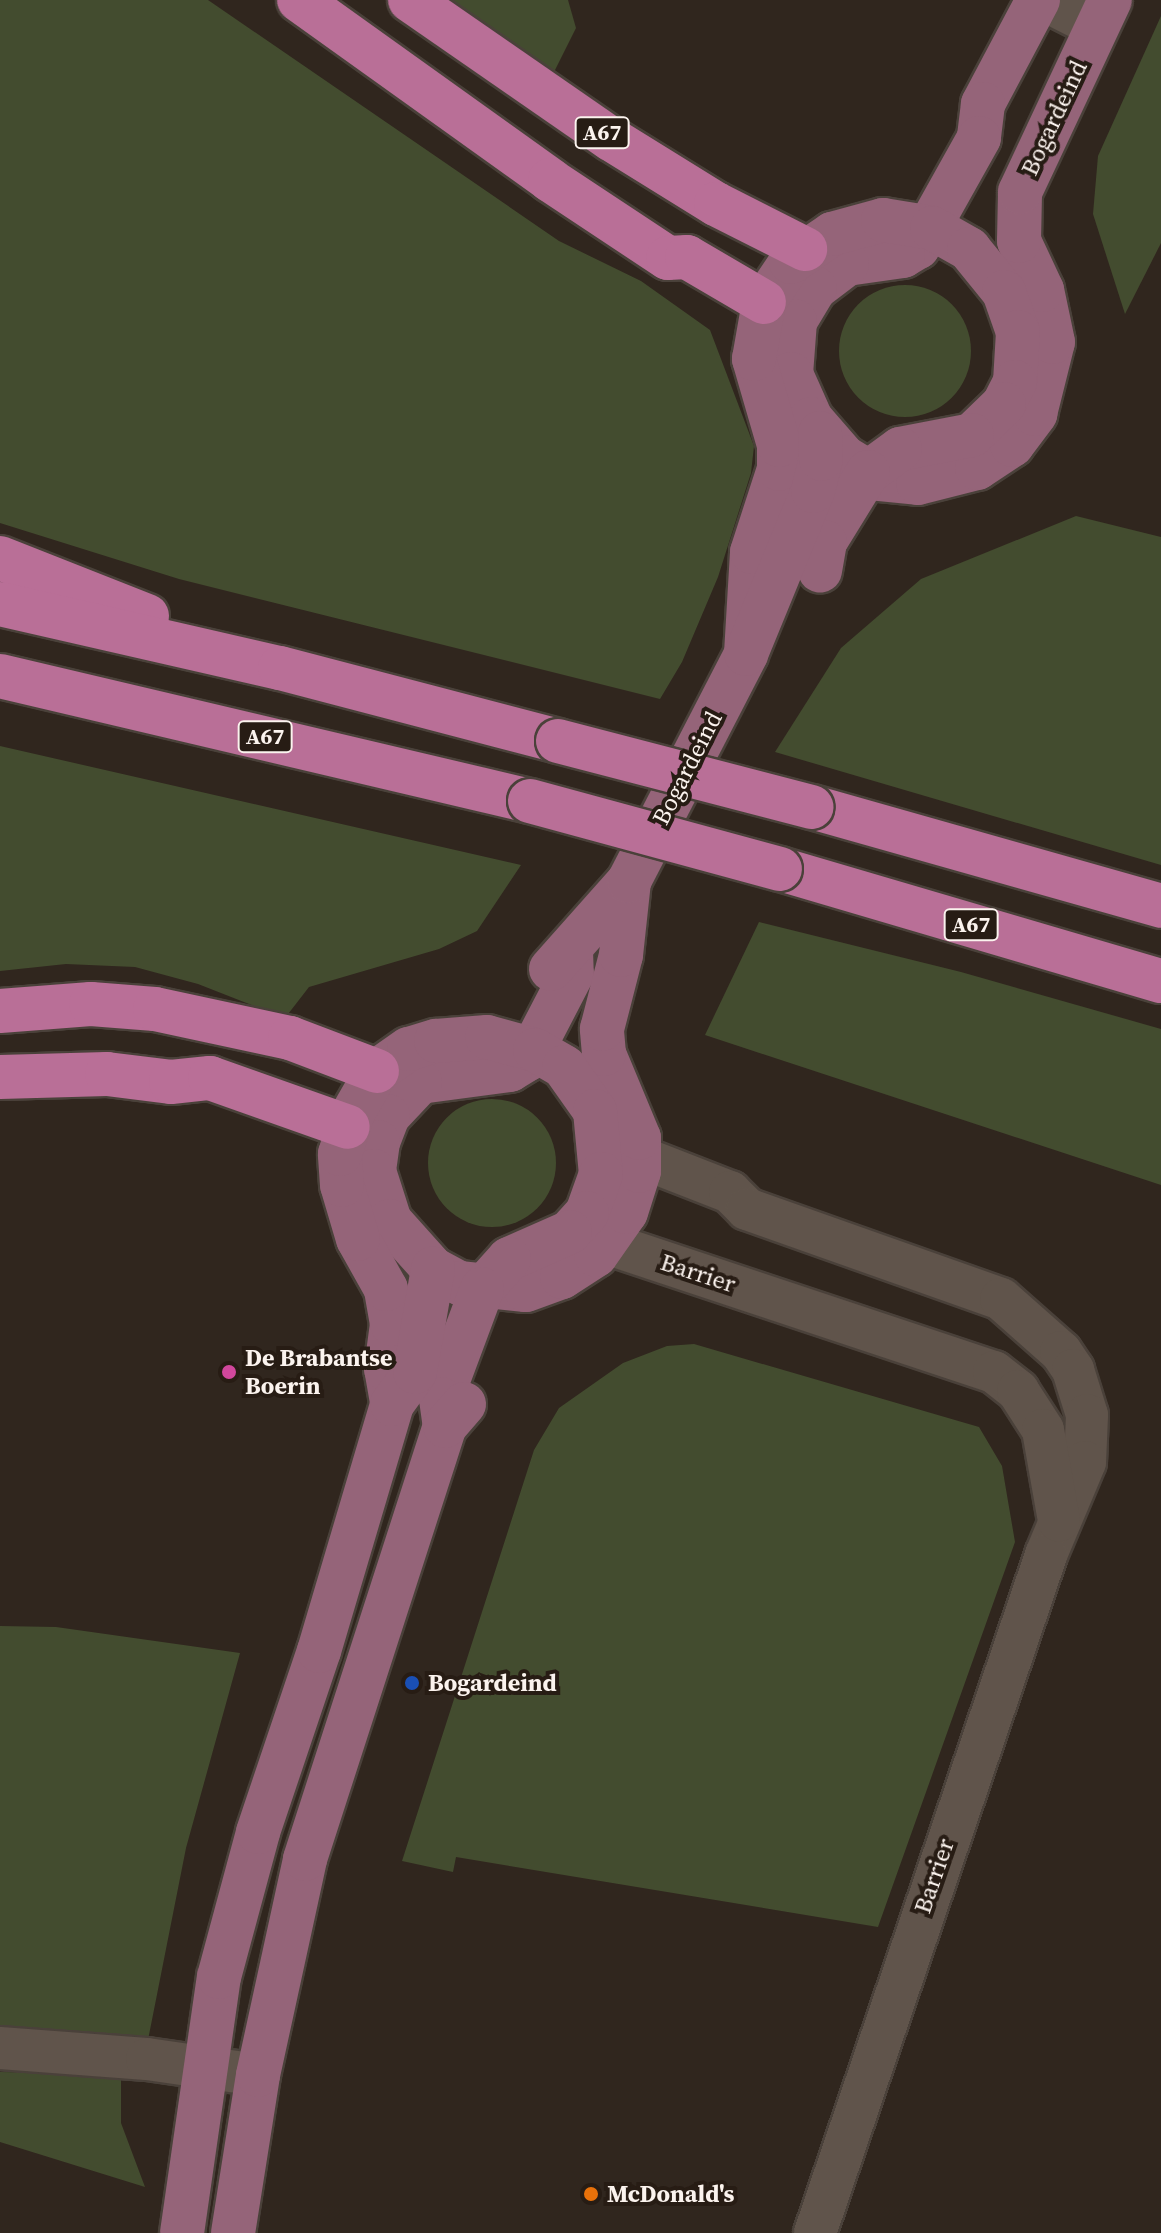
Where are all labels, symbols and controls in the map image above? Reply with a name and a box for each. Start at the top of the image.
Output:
street label: Bogardeind [1015,56,1093,180]
road number: A67 [574,115,630,151]
street label: Bogardeind [646,706,728,830]
road number: A67 [237,719,293,755]
road number: A67 [943,907,999,943]
street label: Barrier [657,1247,739,1299]
place label: De Brabantse Boerin [245,1344,393,1400]
marker: De Brabantse Boerin [220,1363,238,1381]
place label: Bogardeind [428,1669,557,1697]
marker: Bogardeind [403,1674,421,1692]
street label: Barrier [908,1835,960,1917]
place label: McDonald's [607,2180,734,2208]
marker: McDonald's [582,2185,600,2203]

